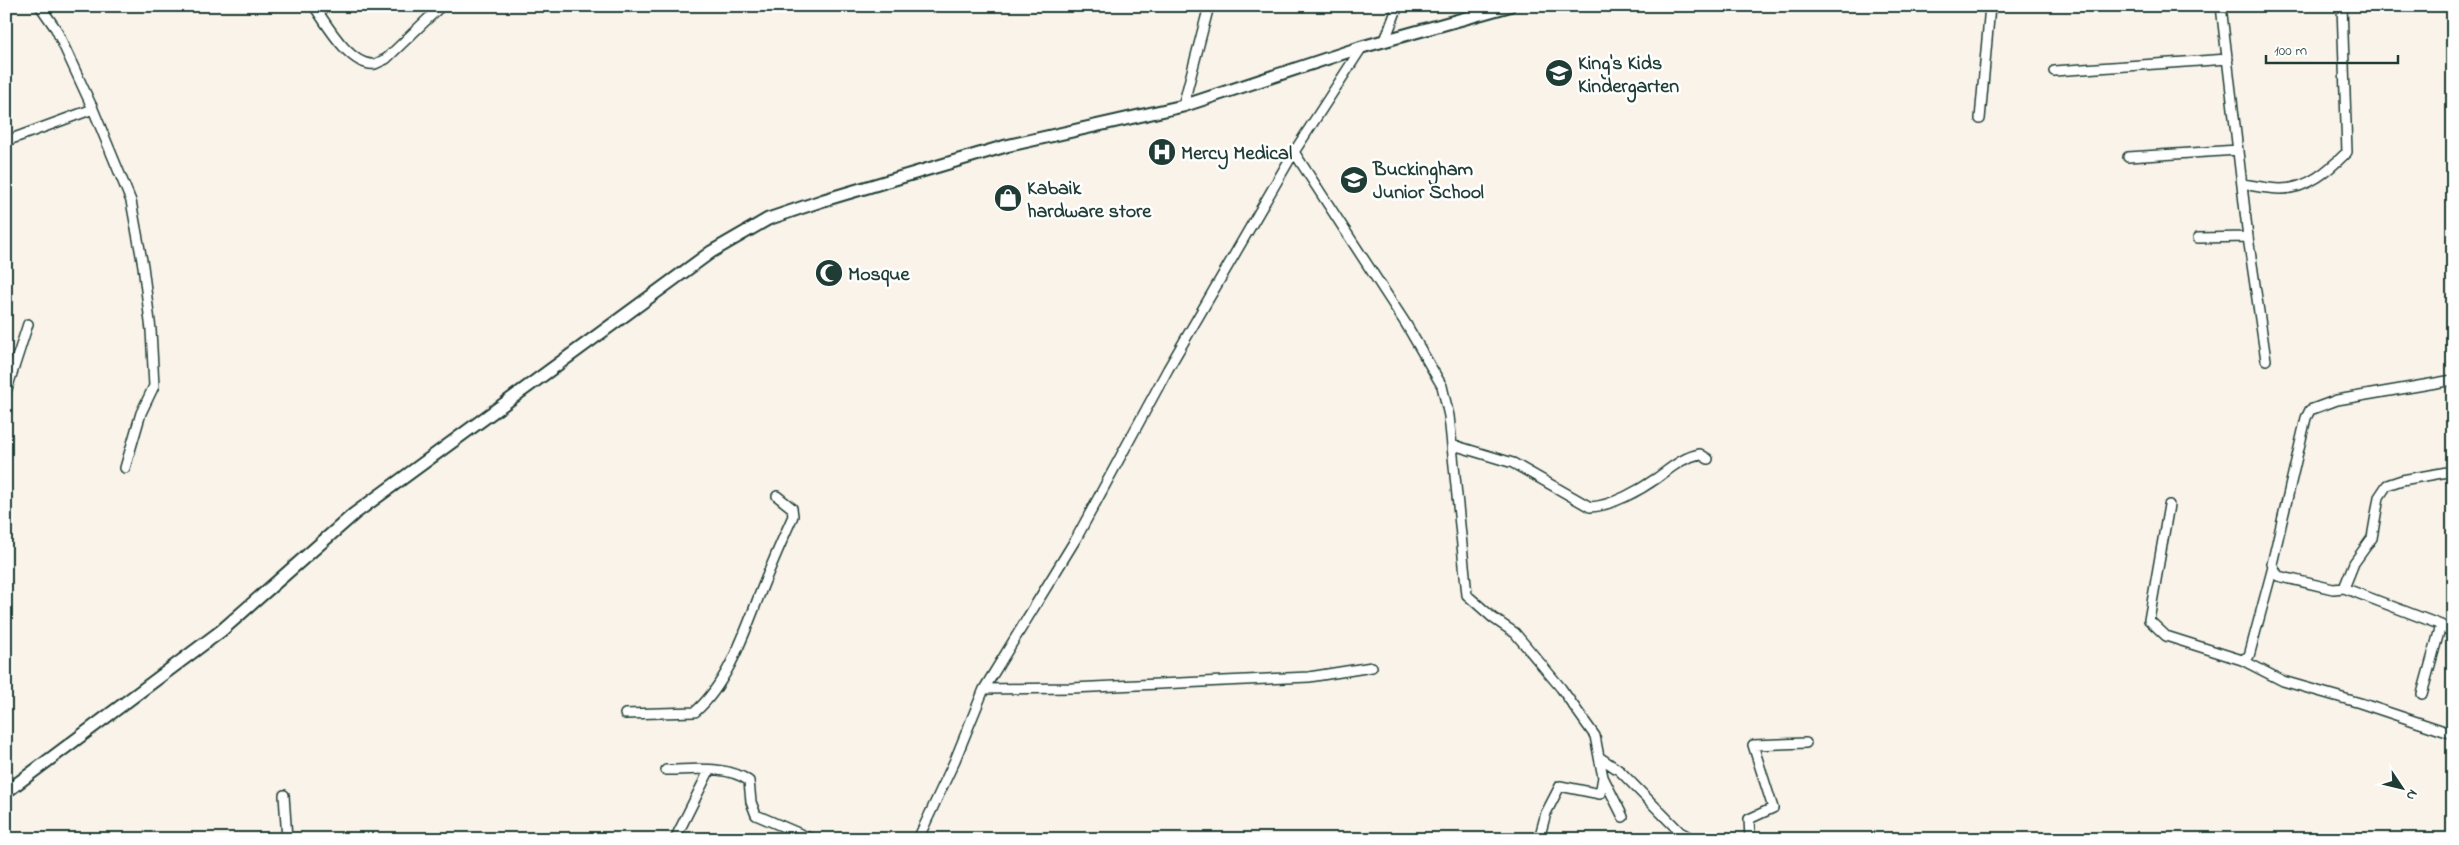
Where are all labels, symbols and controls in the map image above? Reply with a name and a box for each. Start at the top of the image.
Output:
scale bar [2266,32,2399,64]
text: 100 m [2274,40,2307,62]
place label: King's Kids Kindergarten [1578,50,1679,103]
school or university icon: King's Kids Kindergarten [1544,58,1574,88]
hospital icon: Mercy Medical [1147,137,1177,167]
place label: Mercy Medical [1181,140,1292,170]
place label: Buckingham Junior School [1372,156,1484,208]
school or university icon: Buckingham Junior School [1339,165,1369,195]
place label: Kabaik hardware store [1027,175,1152,227]
shop icon: Kabaik hardware store [993,183,1023,213]
mosque icon: Mosque [814,258,844,288]
place label: Mosque [848,261,910,290]
north arrow [2376,762,2426,812]
text: N [2400,785,2423,804]

